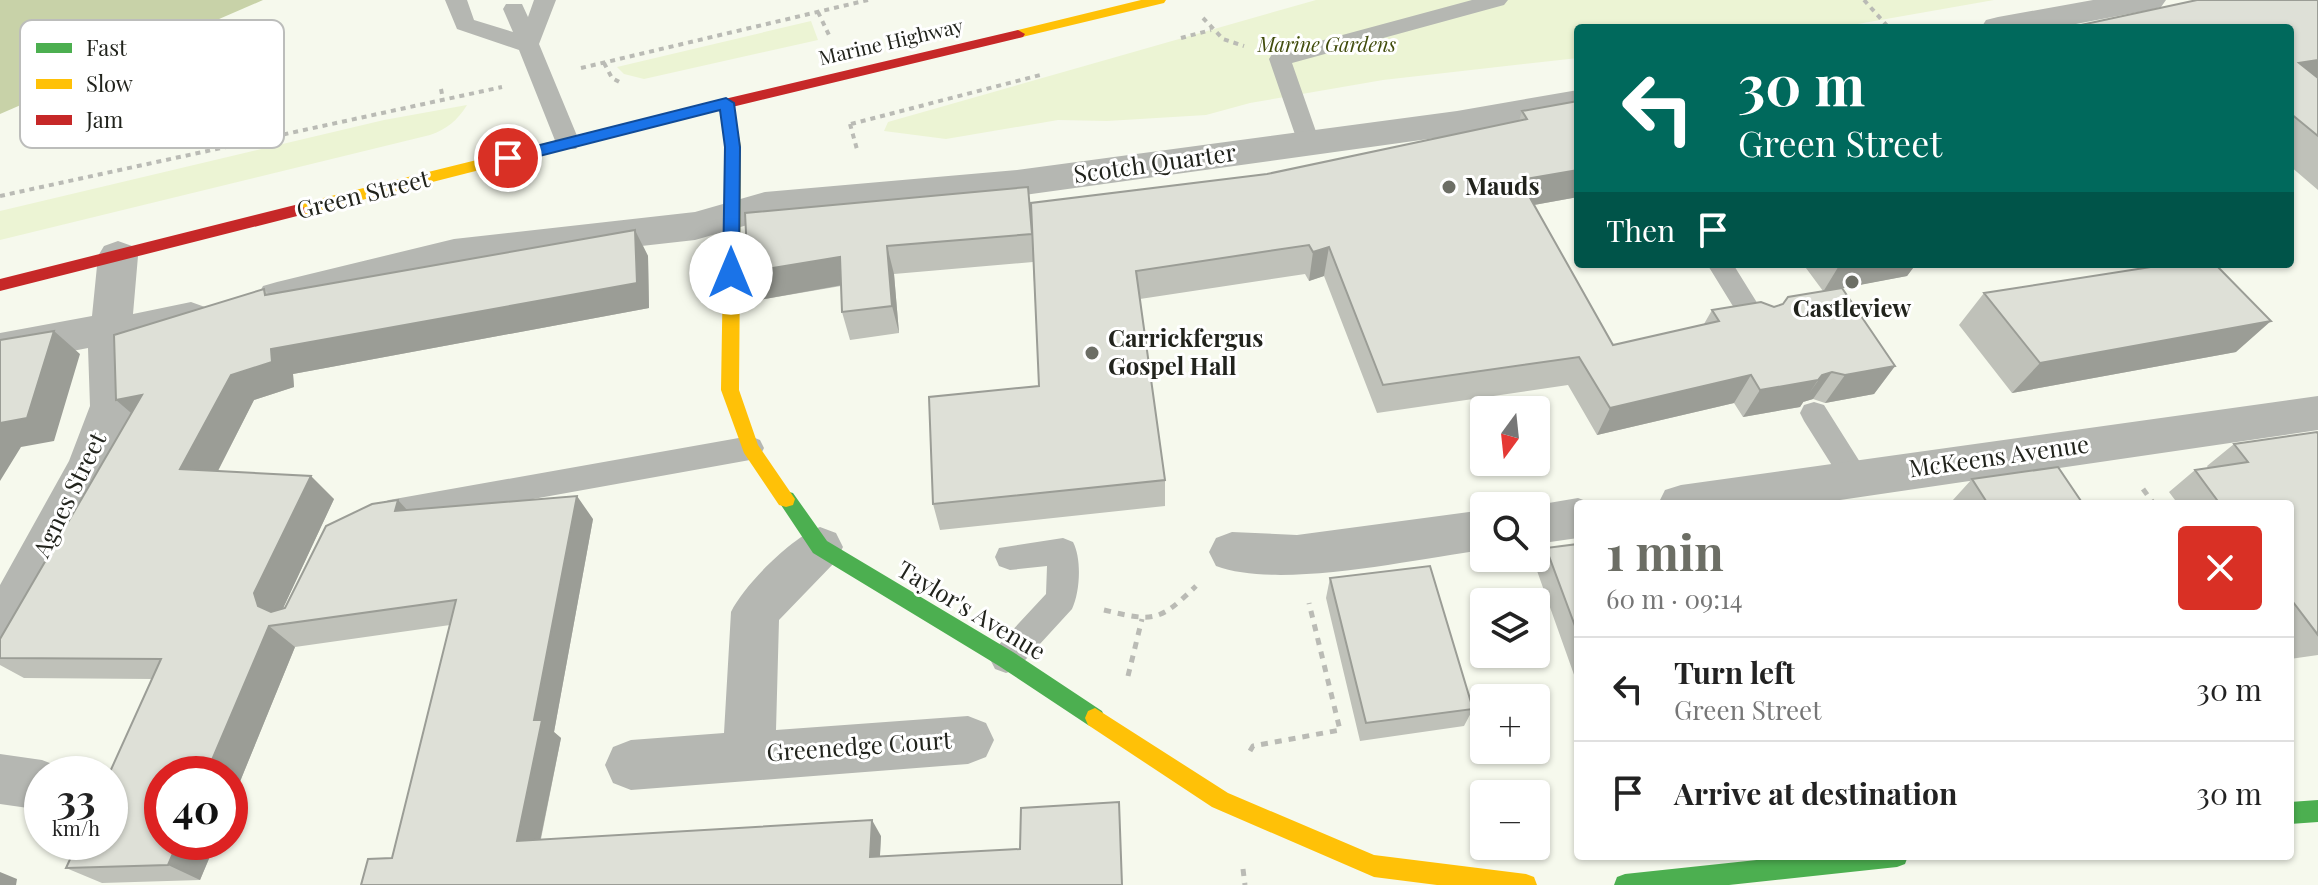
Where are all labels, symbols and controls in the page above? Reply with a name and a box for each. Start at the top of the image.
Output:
street label: Marine Highway [816,11,966,70]
legend [20,20,284,148]
park label: Marine Gardens [1257,30,1397,57]
text: Fast [86,32,128,62]
text: 30 m [1738,46,1865,121]
icon: left [1606,56,1710,160]
text: Slow [86,68,133,98]
text: Jam [85,104,124,134]
text: Green Street [1738,118,1942,166]
pin [474,124,542,192]
street label: Scotch Quarter [1071,135,1238,189]
icon: arrive [486,136,530,180]
street label: Green Street [293,161,433,225]
place label: Mauds [1465,169,1540,201]
marker: Mauds [1440,178,1458,196]
icon: arrive [1691,208,1735,252]
text: Then [1606,210,1675,250]
position arrow [689,231,773,315]
marker: Castleview [1843,273,1861,291]
place label: Castleview [1793,291,1911,323]
place label: Carrickfergus Gospel Hall [1108,321,1263,381]
marker: Carrickfergus Gospel Hall [1083,344,1101,362]
north arrow [1470,396,1550,476]
map controls [1470,396,1550,860]
street label: Agnes Street [24,426,112,563]
street label: McKeens Avenue [1907,427,2091,483]
button: search [1470,492,1550,572]
text: 1 min [1606,519,1724,583]
button: close [2178,526,2262,610]
street label: Taylor's Avenue [892,552,1052,666]
text: 60 m · 09:14 [1606,581,1743,616]
button: layers [1470,588,1550,668]
text: Turn left [1674,652,1795,692]
icon: left [1606,667,1650,711]
text: 30 m [2196,669,2262,709]
button: + [1470,684,1550,764]
text: Green Street [1674,692,1821,727]
street label: Greenedge Court [765,723,953,767]
speed limit sign: 40 [144,756,248,860]
text: 33 [56,771,96,824]
icon: arrive [1606,771,1650,815]
text: Arrive at destination [1674,773,1957,813]
text: 30 m [2196,773,2262,813]
button: − [1470,780,1550,860]
text: km/h [52,814,100,841]

